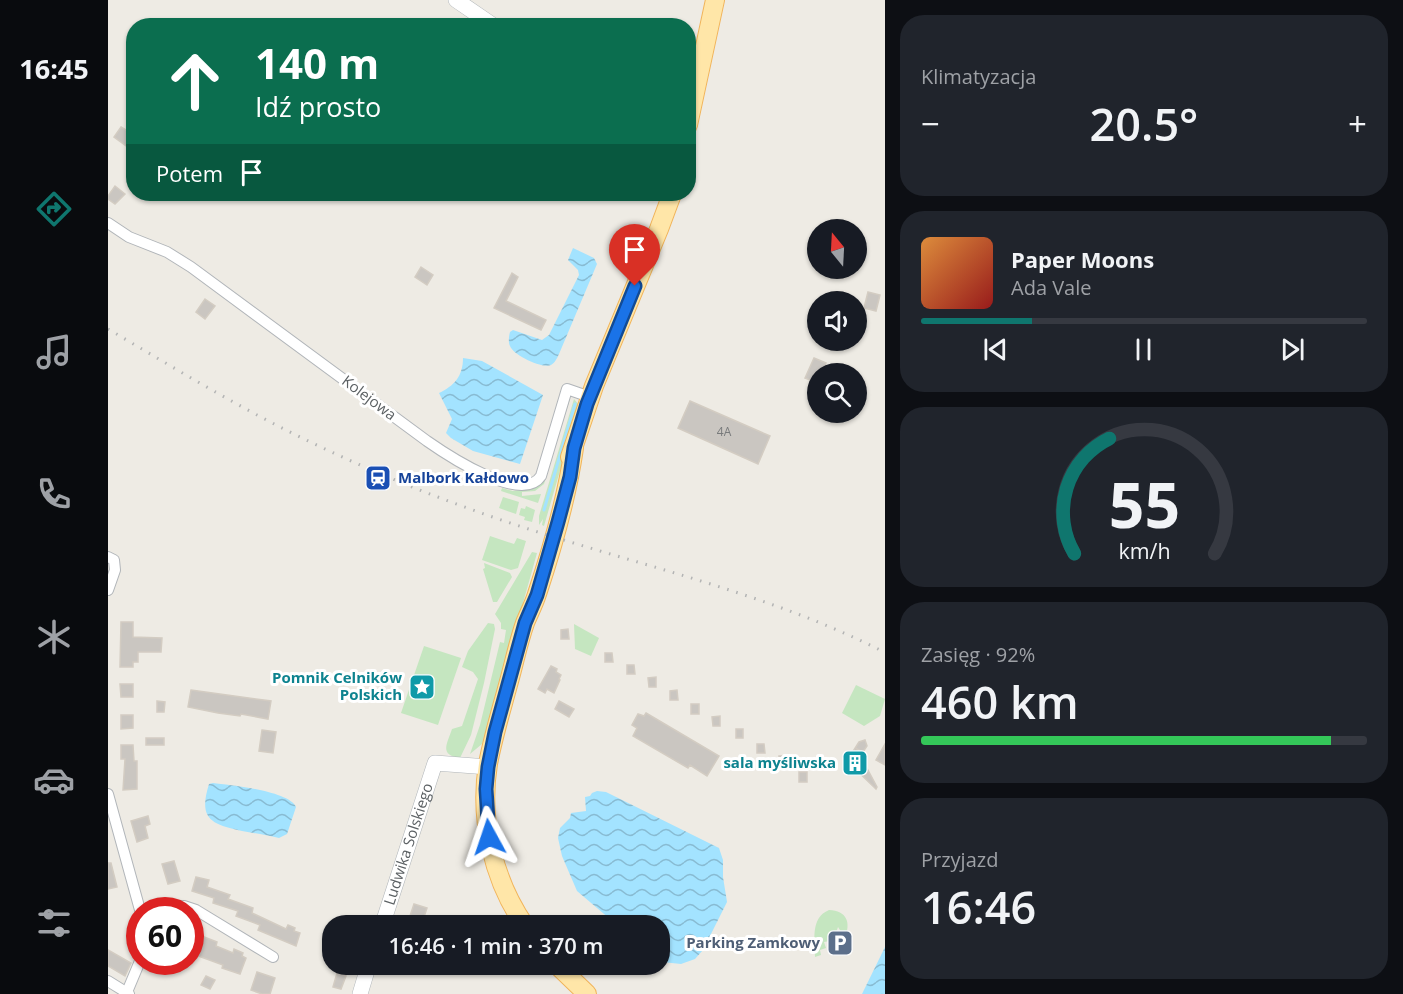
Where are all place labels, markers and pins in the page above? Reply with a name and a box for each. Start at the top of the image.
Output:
pin [609,224,660,286]
station icon: Malbork Kałdowo [363,463,393,493]
place label: Malbork Kałdowo [398,467,529,487]
place label: Pomnik Celników Polskich [272,667,402,704]
place icon: Pomnik Celników Polskich [407,672,437,702]
building icon: sala myśliwska [840,748,870,778]
place label: sala myśliwska [723,752,836,772]
parking icon: Parking Zamkowy [825,928,855,958]
place label: Parking Zamkowy [686,932,820,952]

